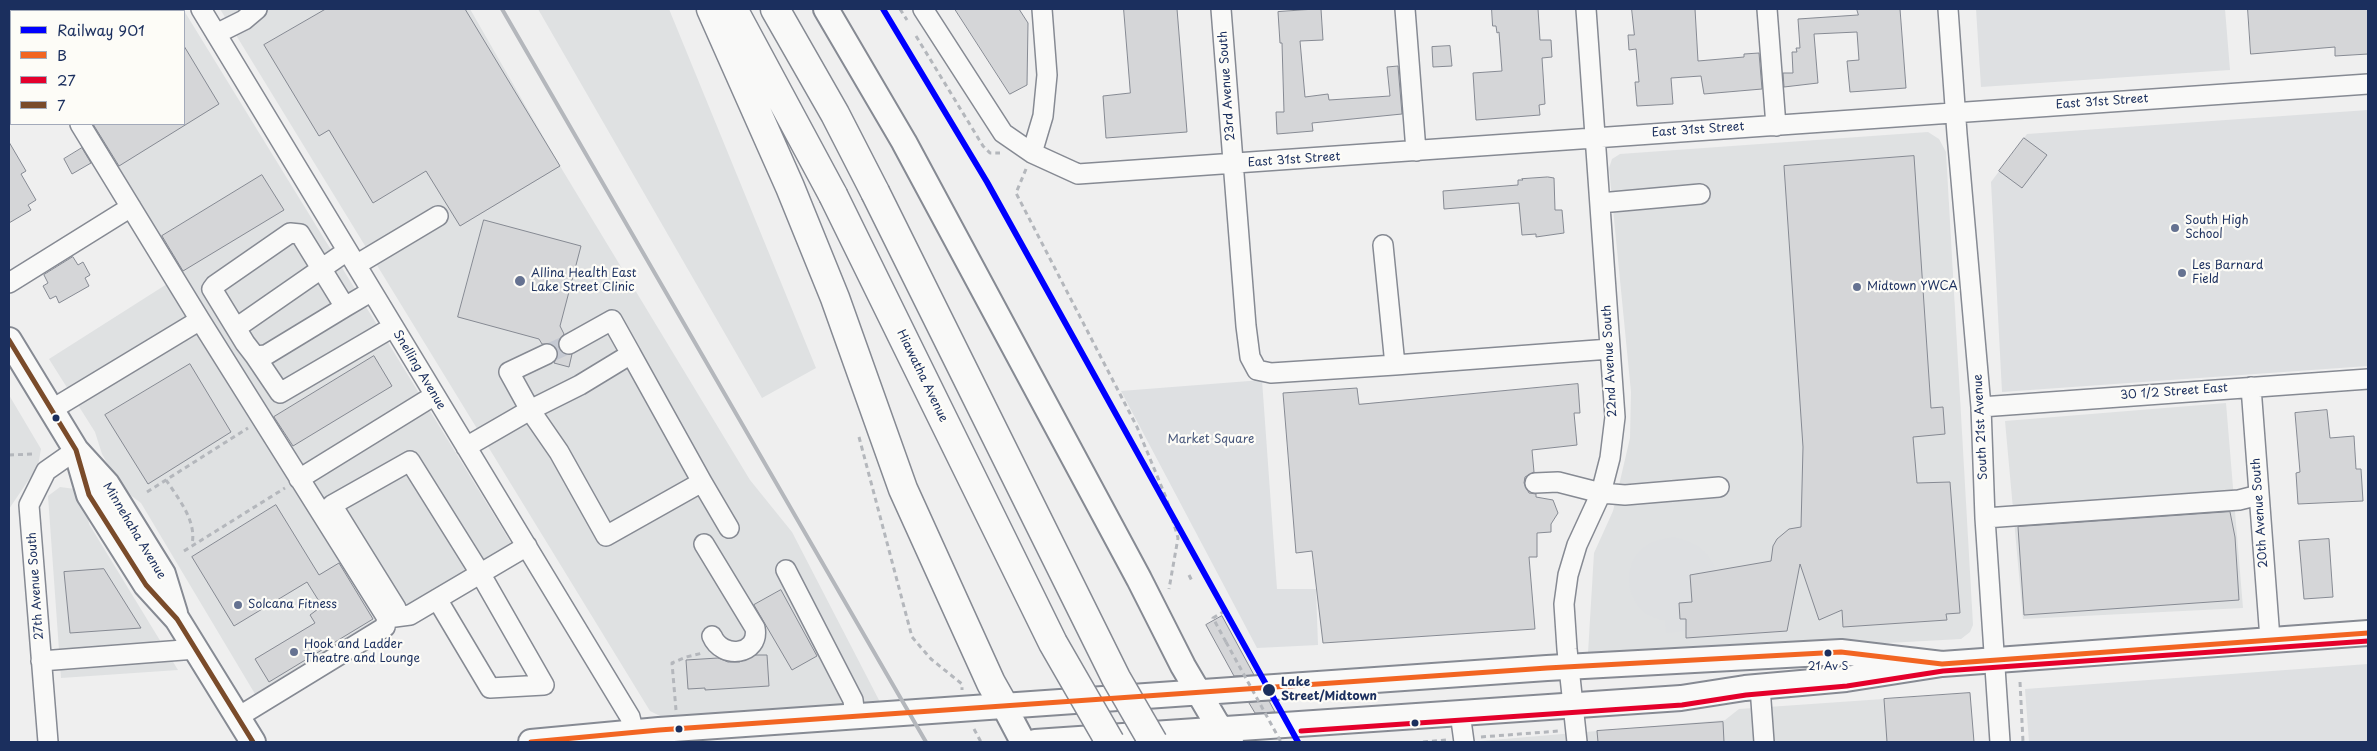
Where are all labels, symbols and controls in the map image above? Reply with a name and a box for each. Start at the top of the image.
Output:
legend [10,10,185,125]
text: Railway 901 [57,18,145,41]
street label: 23rd Avenue South [1216,31,1238,141]
text: B [57,43,67,66]
text: 27 [57,68,76,91]
street label: East 31st Street [2055,92,2149,112]
text: 7 [57,93,66,116]
street label: East 31st Street [1651,120,1745,140]
street label: East 31st Street [1247,150,1341,170]
place label: South High School [2185,214,2249,242]
marker: South High School [2169,222,2181,234]
place label: Les Barnard Field [2192,259,2263,287]
place label: Allina Health East Lake Street Clinic [531,267,636,295]
marker: Les Barnard Field [2176,267,2188,279]
marker: Allina Health East Lake Street Clinic [513,274,527,288]
place label: Midtown YWCA [1867,280,1958,294]
marker: Midtown YWCA [1851,281,1863,293]
street label: 22nd Avenue South [1600,305,1620,417]
street label: Hiawatha Avenue [893,327,951,425]
street label: Snelling Avenue [390,328,448,412]
street label: South 21st Avenue [1971,374,1991,480]
street label: 30 1/2 Street East [2120,381,2228,403]
unlabelled marker [51,413,61,423]
park label: Market Square [1168,433,1254,447]
street label: 20th Avenue South [2249,457,2271,569]
street label: Minnehaha Avenue [99,480,169,582]
street label: 27th Avenue South [25,532,47,640]
place label: Solcana Fitness [248,598,337,612]
marker: Solcana Fitness [232,599,244,611]
place label: Hook and Ladder Theatre and Lounge [304,638,420,666]
marker: Hook and Ladder Theatre and Lounge [288,646,300,658]
marker: 21 Av S [1823,648,1833,658]
place label: 21 Av S [1808,660,1848,674]
place label: Lake Street/Midtown [1281,676,1377,704]
marker: Lake Street/Midtown [1261,682,1277,698]
unlabelled marker [1410,718,1420,728]
unlabelled marker [674,724,684,734]

